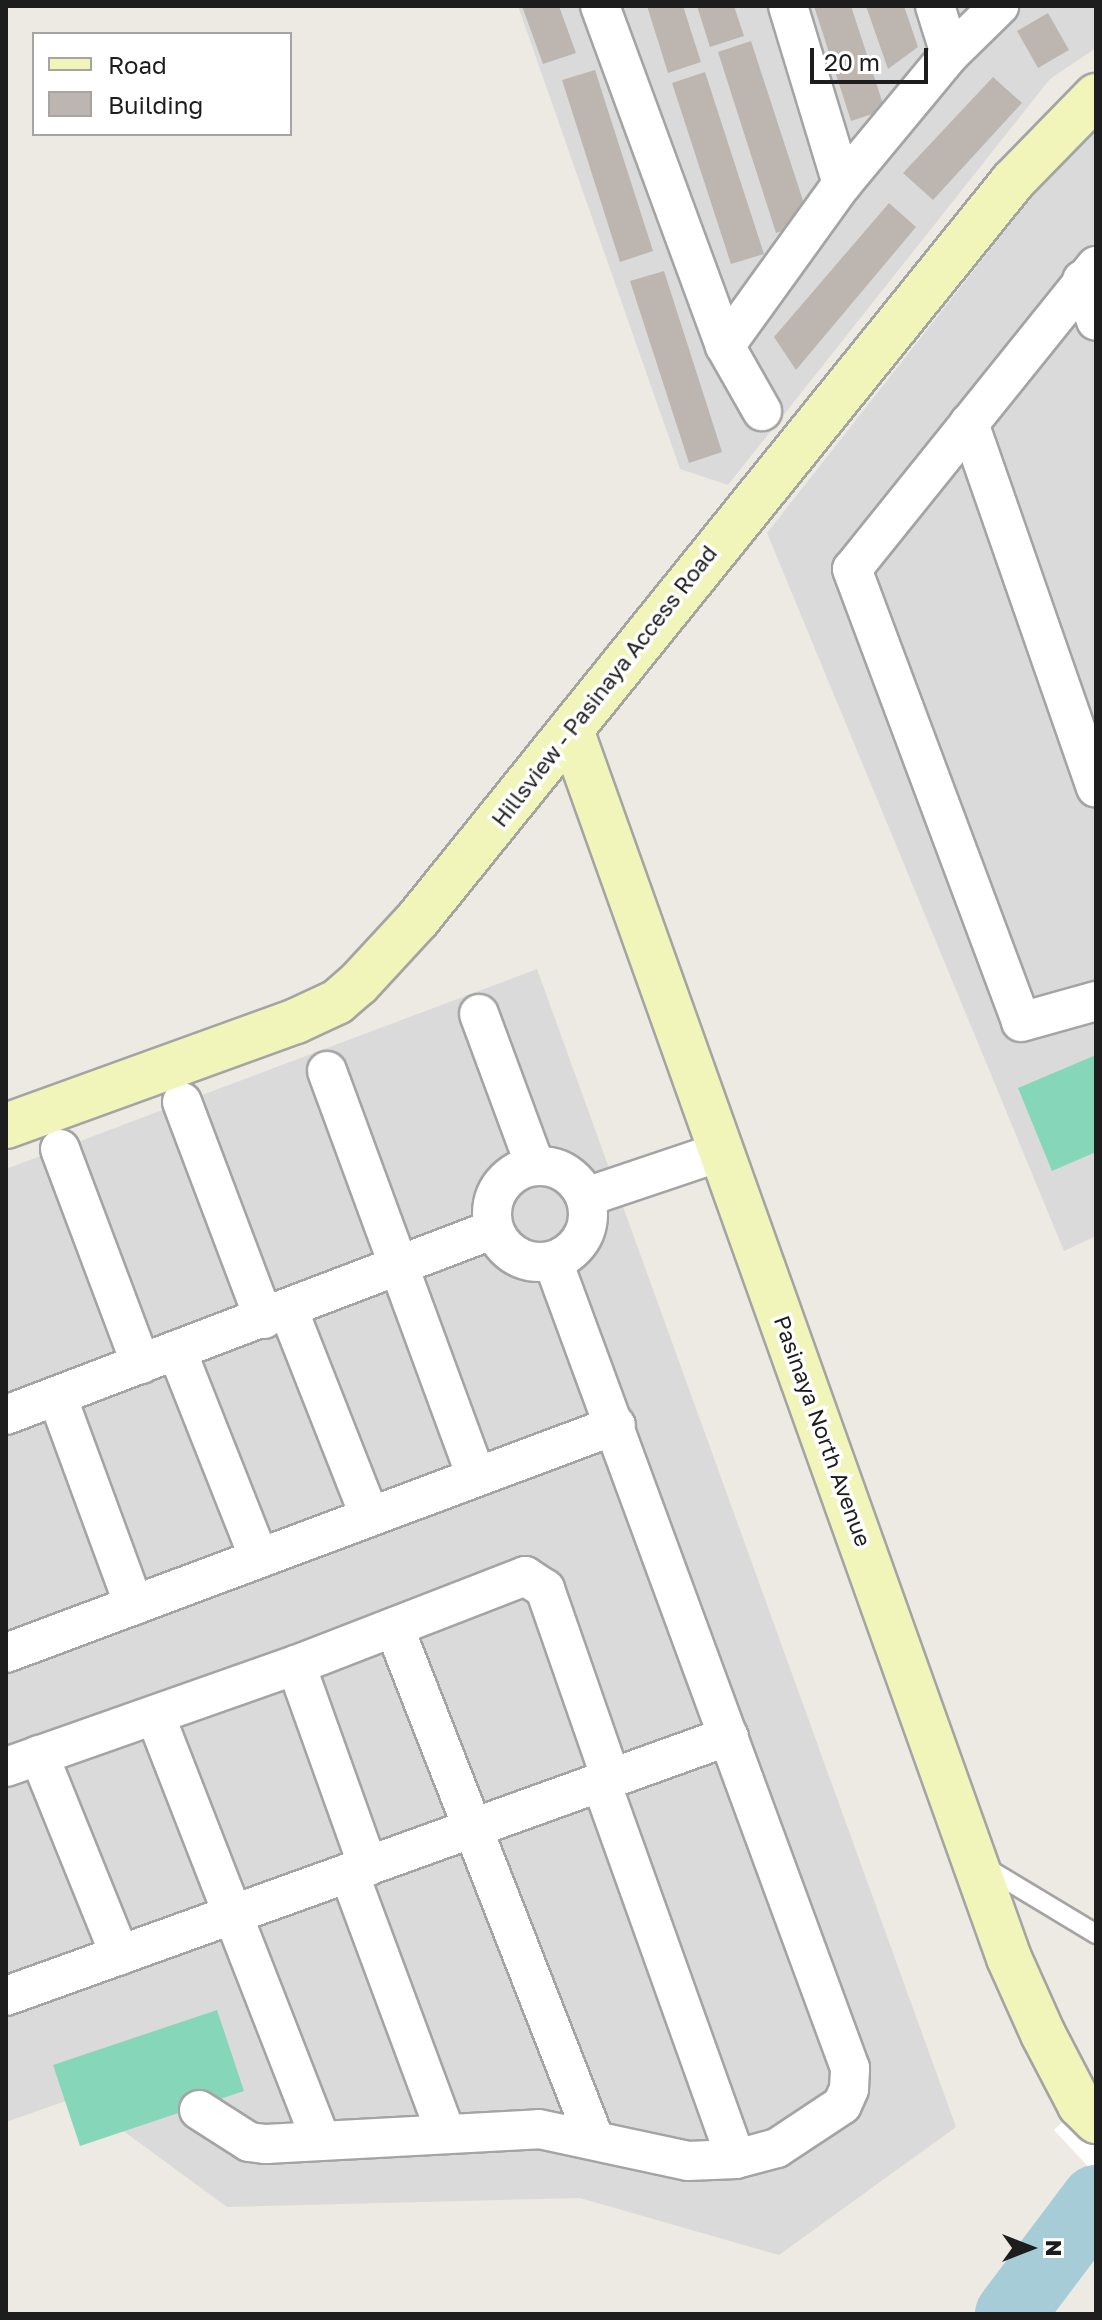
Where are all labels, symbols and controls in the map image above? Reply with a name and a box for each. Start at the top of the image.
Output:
legend [32,32,292,136]
scale bar [814,32,932,82]
text: 20 m [824,47,880,76]
text: Road [108,50,167,79]
text: Building [108,90,203,119]
street label: Hillsview - Pasinaya Access Road [486,540,722,832]
street label: Pasinaya North Avenue [769,1312,877,1550]
north arrow [990,2208,1070,2288]
text: N [1041,2240,1068,2256]

